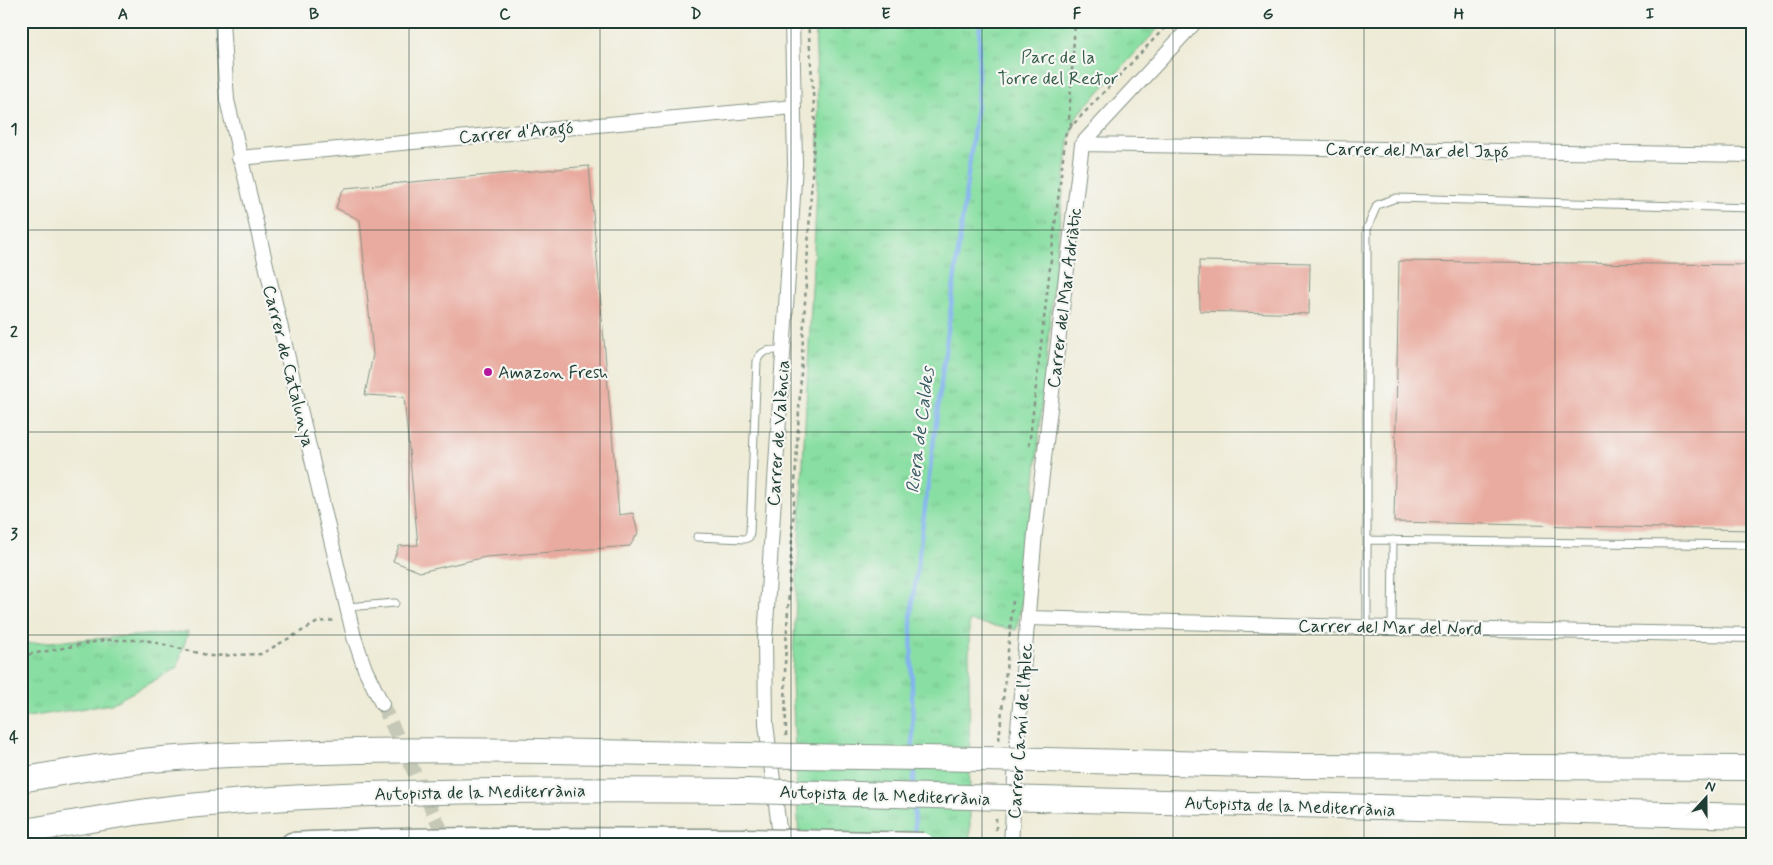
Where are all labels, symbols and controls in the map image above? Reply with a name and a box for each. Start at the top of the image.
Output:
text: A [118,4,128,25]
text: B [309,4,319,25]
text: C [499,4,511,25]
text: D [690,4,702,25]
text: E [881,4,891,25]
text: F [1073,4,1082,25]
text: G [1263,4,1274,25]
text: H [1454,4,1465,25]
text: I [1646,4,1655,25]
park label: Parc de la Torre del Rector [997,46,1119,91]
street label: Carrer d'Aragó [458,116,575,152]
text: 1 [10,119,18,140]
street label: Carrer del Mar del Japó [1325,137,1509,165]
street label: Carrer del Mar Adriàtic [1042,207,1088,390]
street label: Carrer de Catalunya [256,283,320,450]
text: 2 [10,322,18,343]
street label: Carrer de València [762,359,796,507]
place label: Amazon Fresh [498,361,608,385]
water label: Riera de Caldes [900,364,941,495]
marker: Amazon Fresh [482,366,494,378]
text: 3 [10,524,18,545]
street label: Carrer del Mar del Nord [1298,614,1482,642]
street label: Carrer Camí de l'Aplec [1003,642,1040,820]
text: 4 [9,727,19,748]
north arrow [1680,772,1730,822]
text: N [1703,777,1718,797]
street label: Autopista de la Mediterrània [374,779,586,807]
street label: Autopista de la Mediterrània [779,780,991,812]
street label: Autopista de la Mediterrània [1184,791,1396,823]

